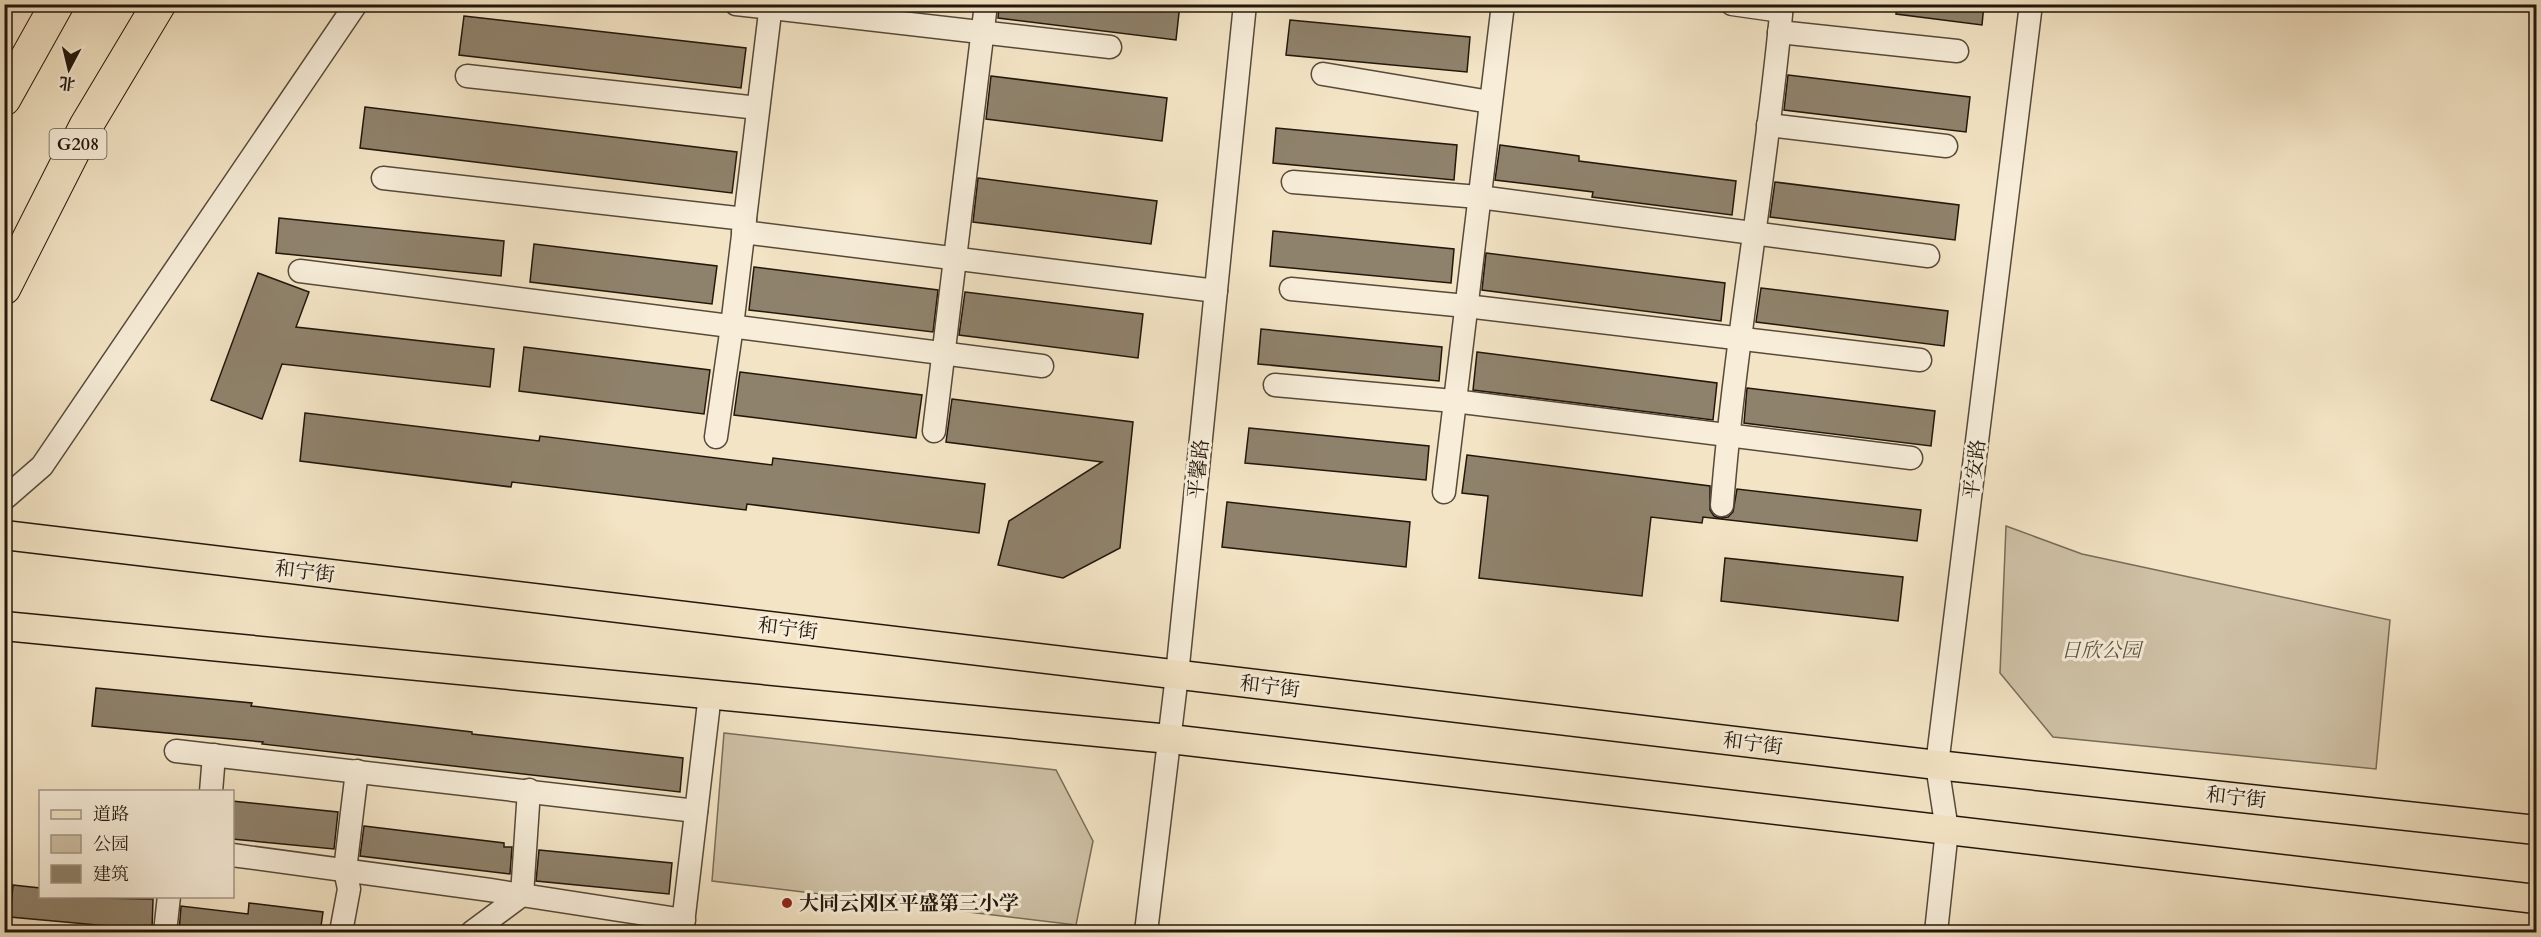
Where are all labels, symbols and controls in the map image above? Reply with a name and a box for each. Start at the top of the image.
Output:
north arrow [39,39,99,99]
text: 北 [58,71,77,95]
road number: G208 [50,129,106,159]
street label: 平馨路 [1182,438,1215,500]
street label: 平安路 [1957,438,1992,500]
street label: 和宁街 [274,554,336,589]
street label: 和宁街 [757,611,819,646]
park label: 日欣公园 [2061,637,2144,664]
street label: 和宁街 [1239,669,1301,704]
street label: 和宁街 [1722,726,1784,761]
street label: 和宁街 [2205,781,2267,814]
legend [39,790,234,898]
text: 道路 [93,802,129,827]
text: 公园 [93,832,129,857]
text: 建筑 [93,862,129,887]
place label: 大同云冈区平盛第三小学 [799,890,1019,917]
marker: 大同云冈区平盛第三小学 [780,896,794,910]

